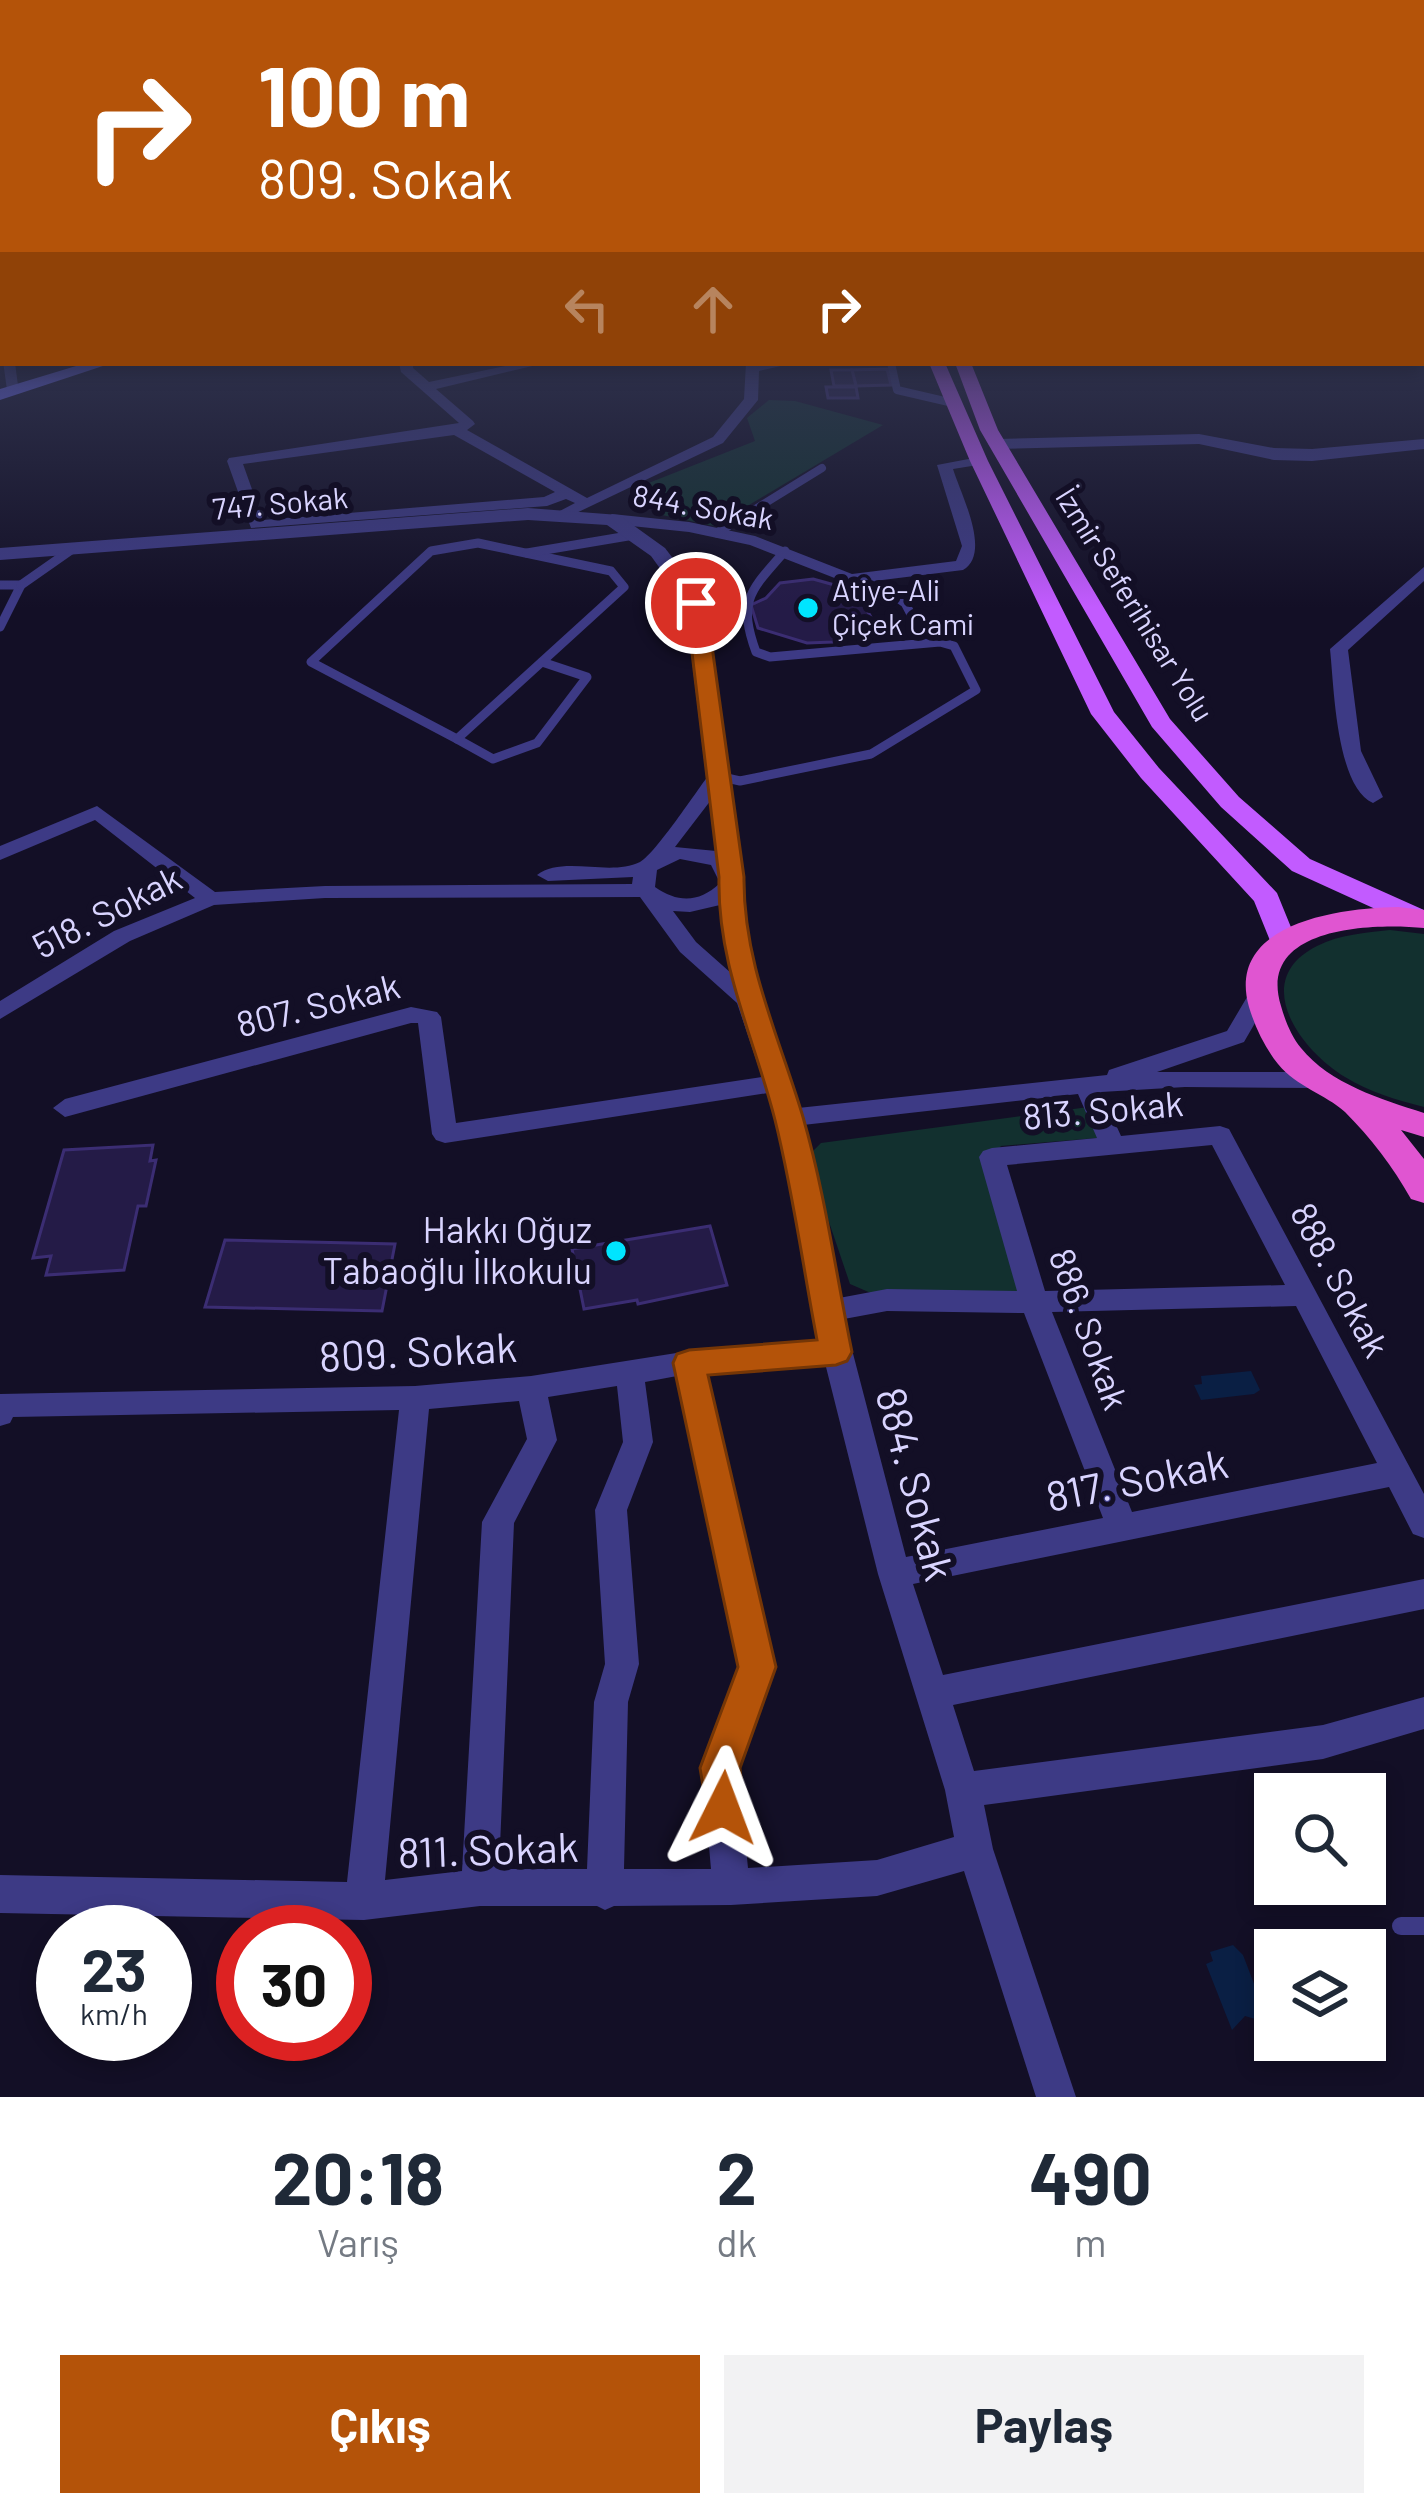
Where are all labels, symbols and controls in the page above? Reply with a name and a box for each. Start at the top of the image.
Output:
text: 100 m [258,43,470,144]
icon: right [60,48,216,204]
text: 809. Sokak [258,145,513,210]
icon: left [554,276,620,342]
icon: ahead [680,276,746,342]
icon: right [806,276,872,342]
street label: 844. Sokak [630,476,776,536]
street label: 747. Sokak [211,478,349,526]
street label: İzmir Seferihisar Yolu [1049,480,1222,727]
pin [645,552,747,654]
icon: arrive [663,570,729,636]
place label: Atiye-Ali Çiçek Cami [832,571,974,641]
marker: Atiye-Ali Çiçek Cami [795,595,821,621]
street label: 518. Sokak [25,855,188,966]
street label: 807. Sokak [232,963,404,1045]
street label: 813. Sokak [1021,1080,1185,1137]
street label: 888. Sokak [1283,1195,1400,1364]
place label: Hakkı Oğuz Tabaoğlu İlkokulu [322,1207,592,1291]
marker: Hakkı Oğuz Tabaoğlu İlkokulu [603,1238,629,1264]
street label: 886. Sokak [1041,1242,1139,1415]
street label: 809. Sokak [318,1320,518,1380]
street label: 884. Sokak [867,1382,967,1585]
street label: 817. Sokak [1042,1436,1232,1520]
position arrow [660,1745,786,1871]
map controls [1254,1773,1386,2061]
button: search [1254,1773,1386,1905]
street label: 811. Sokak [397,1820,579,1876]
speed limit sign: 30 [216,1905,372,2061]
button: layers [1254,1929,1386,2061]
text: 23 [81,1932,147,2004]
text: km/h [80,1995,148,2031]
text: 20:18 [272,2133,444,2219]
text: 2 [716,2133,757,2219]
text: 490 [1029,2133,1152,2219]
text: Varış [317,2218,399,2265]
text: dk [716,2218,757,2265]
text: m [1074,2218,1107,2265]
button: Çıkış [60,2355,700,2493]
button: Paylaş [724,2355,1364,2493]

